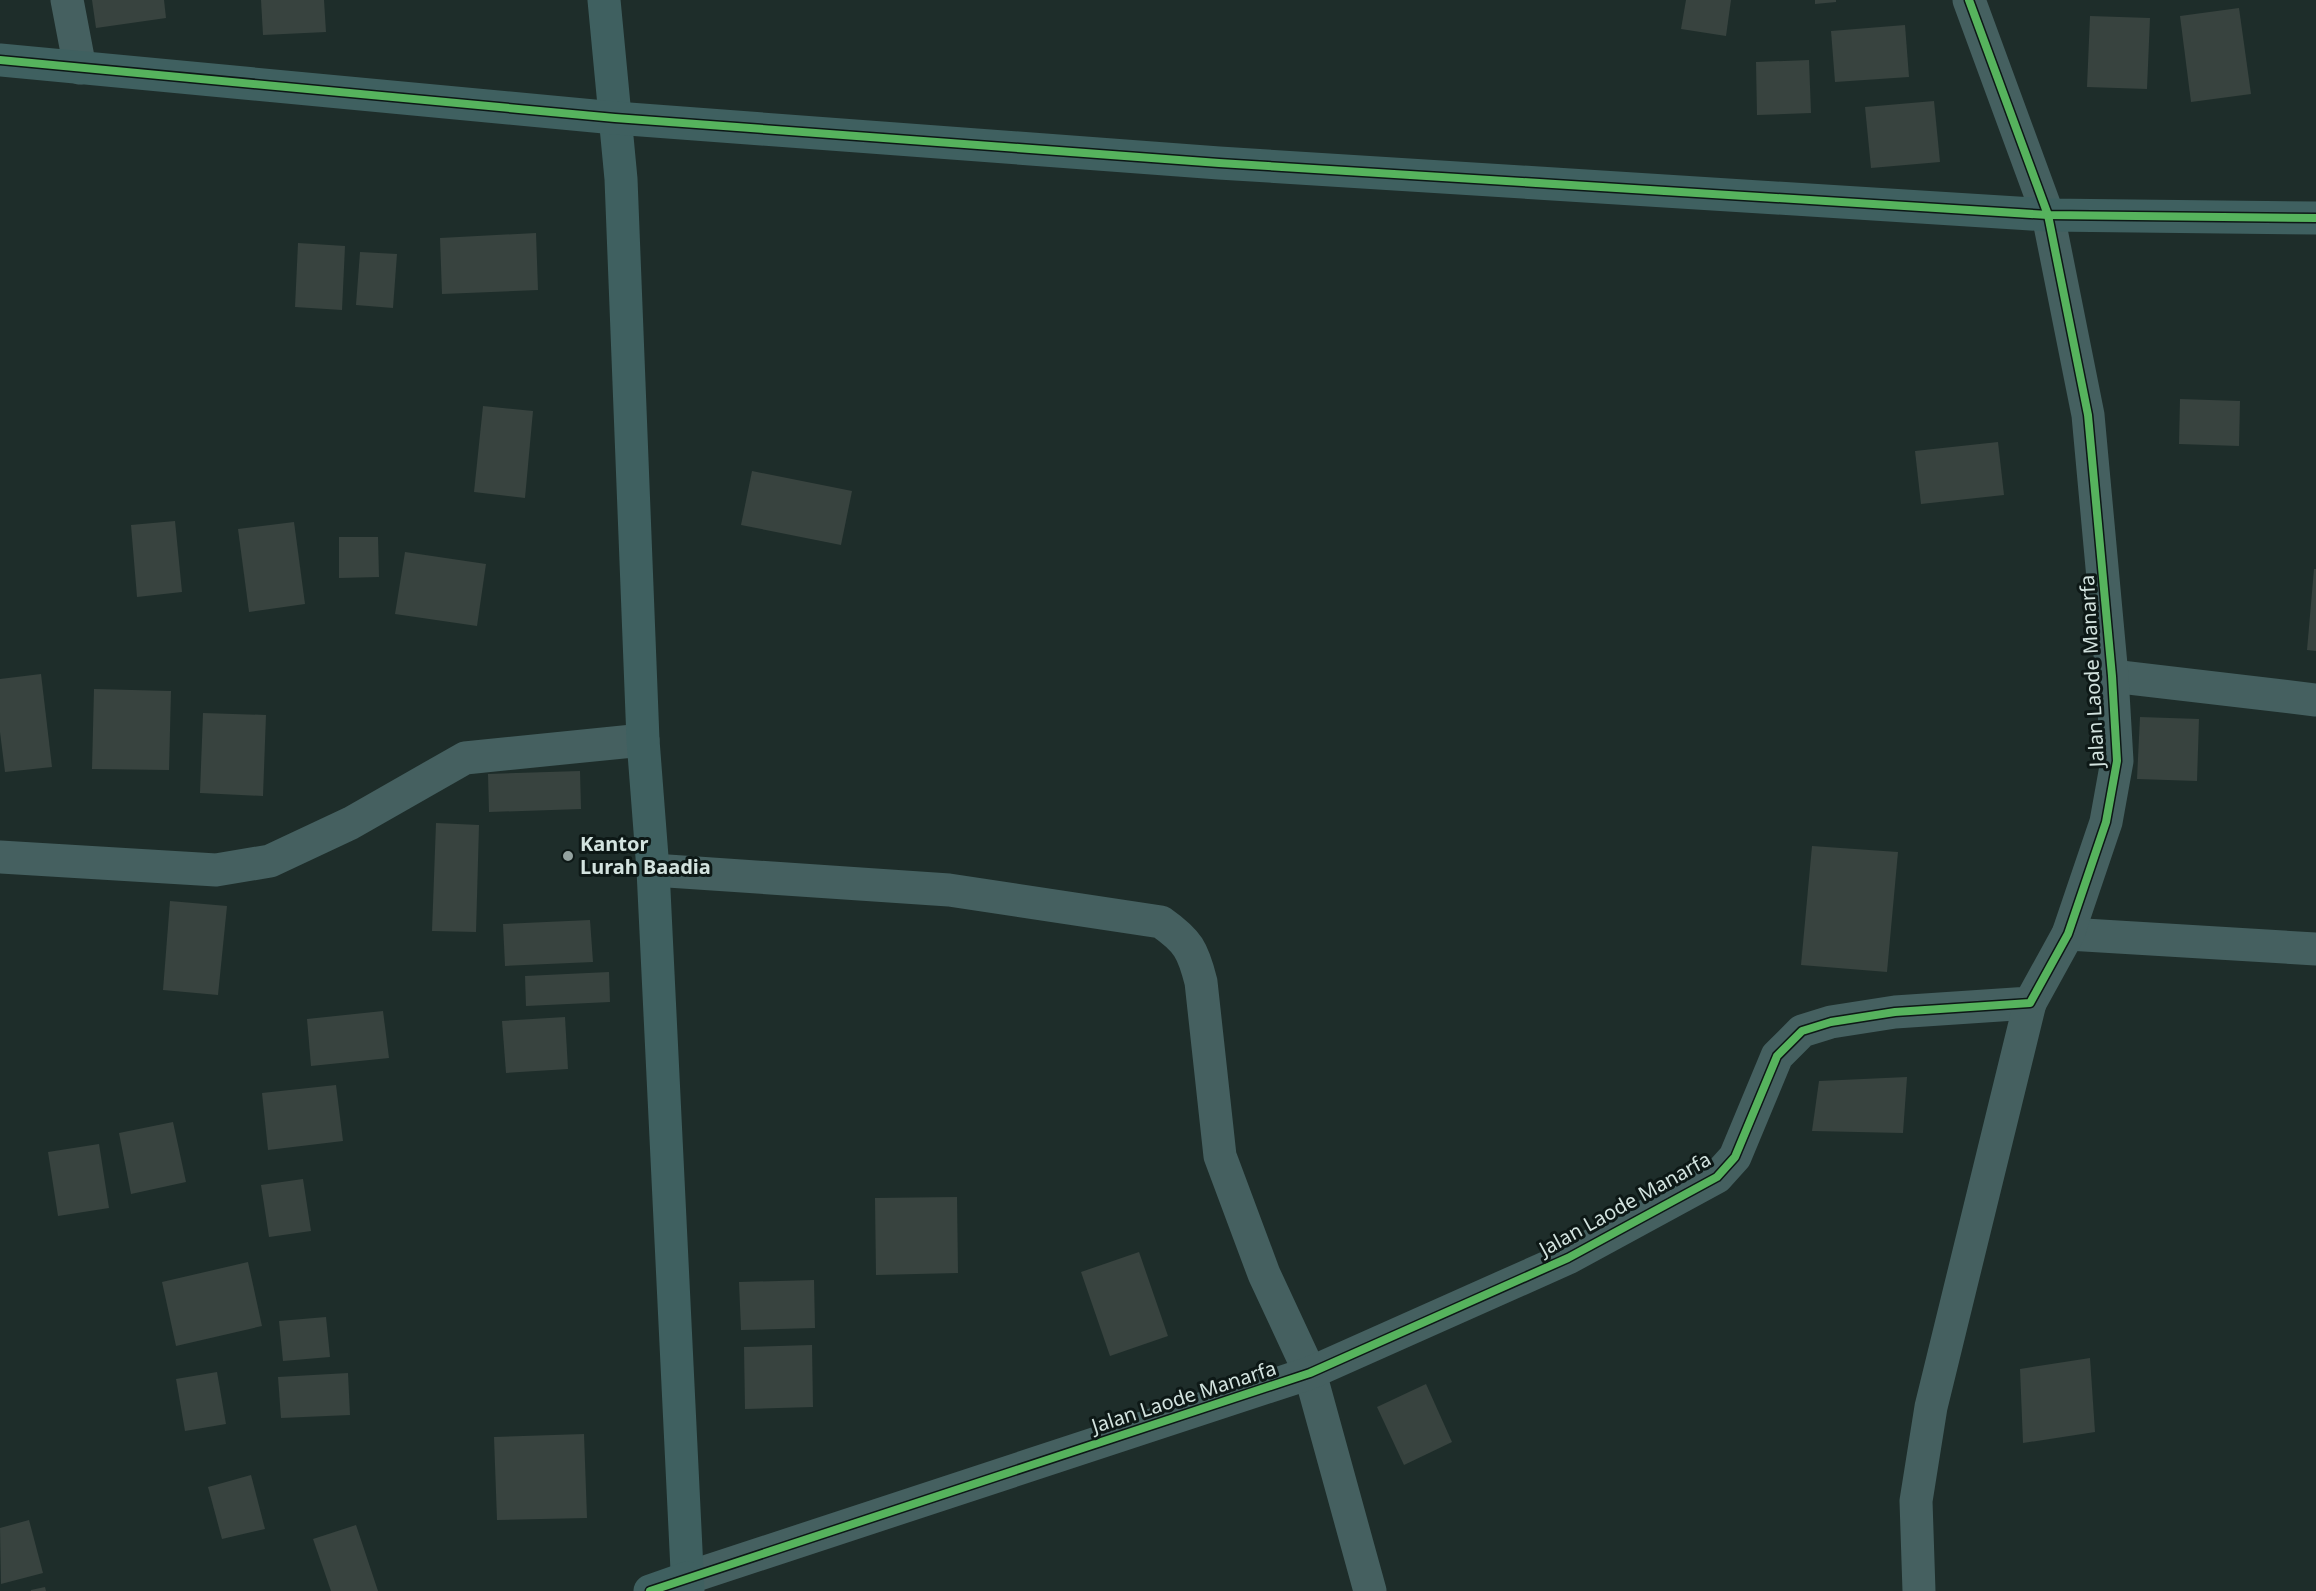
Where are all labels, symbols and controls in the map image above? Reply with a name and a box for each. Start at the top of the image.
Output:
street label: Jalan Laode Manarfa [2073,574,2110,770]
place label: Kantor Lurah Baadia [580,830,711,880]
marker: Kantor Lurah Baadia [561,849,575,863]
street label: Jalan Laode Manarfa [1532,1145,1715,1263]
street label: Jalan Laode Manarfa [1086,1354,1280,1440]

